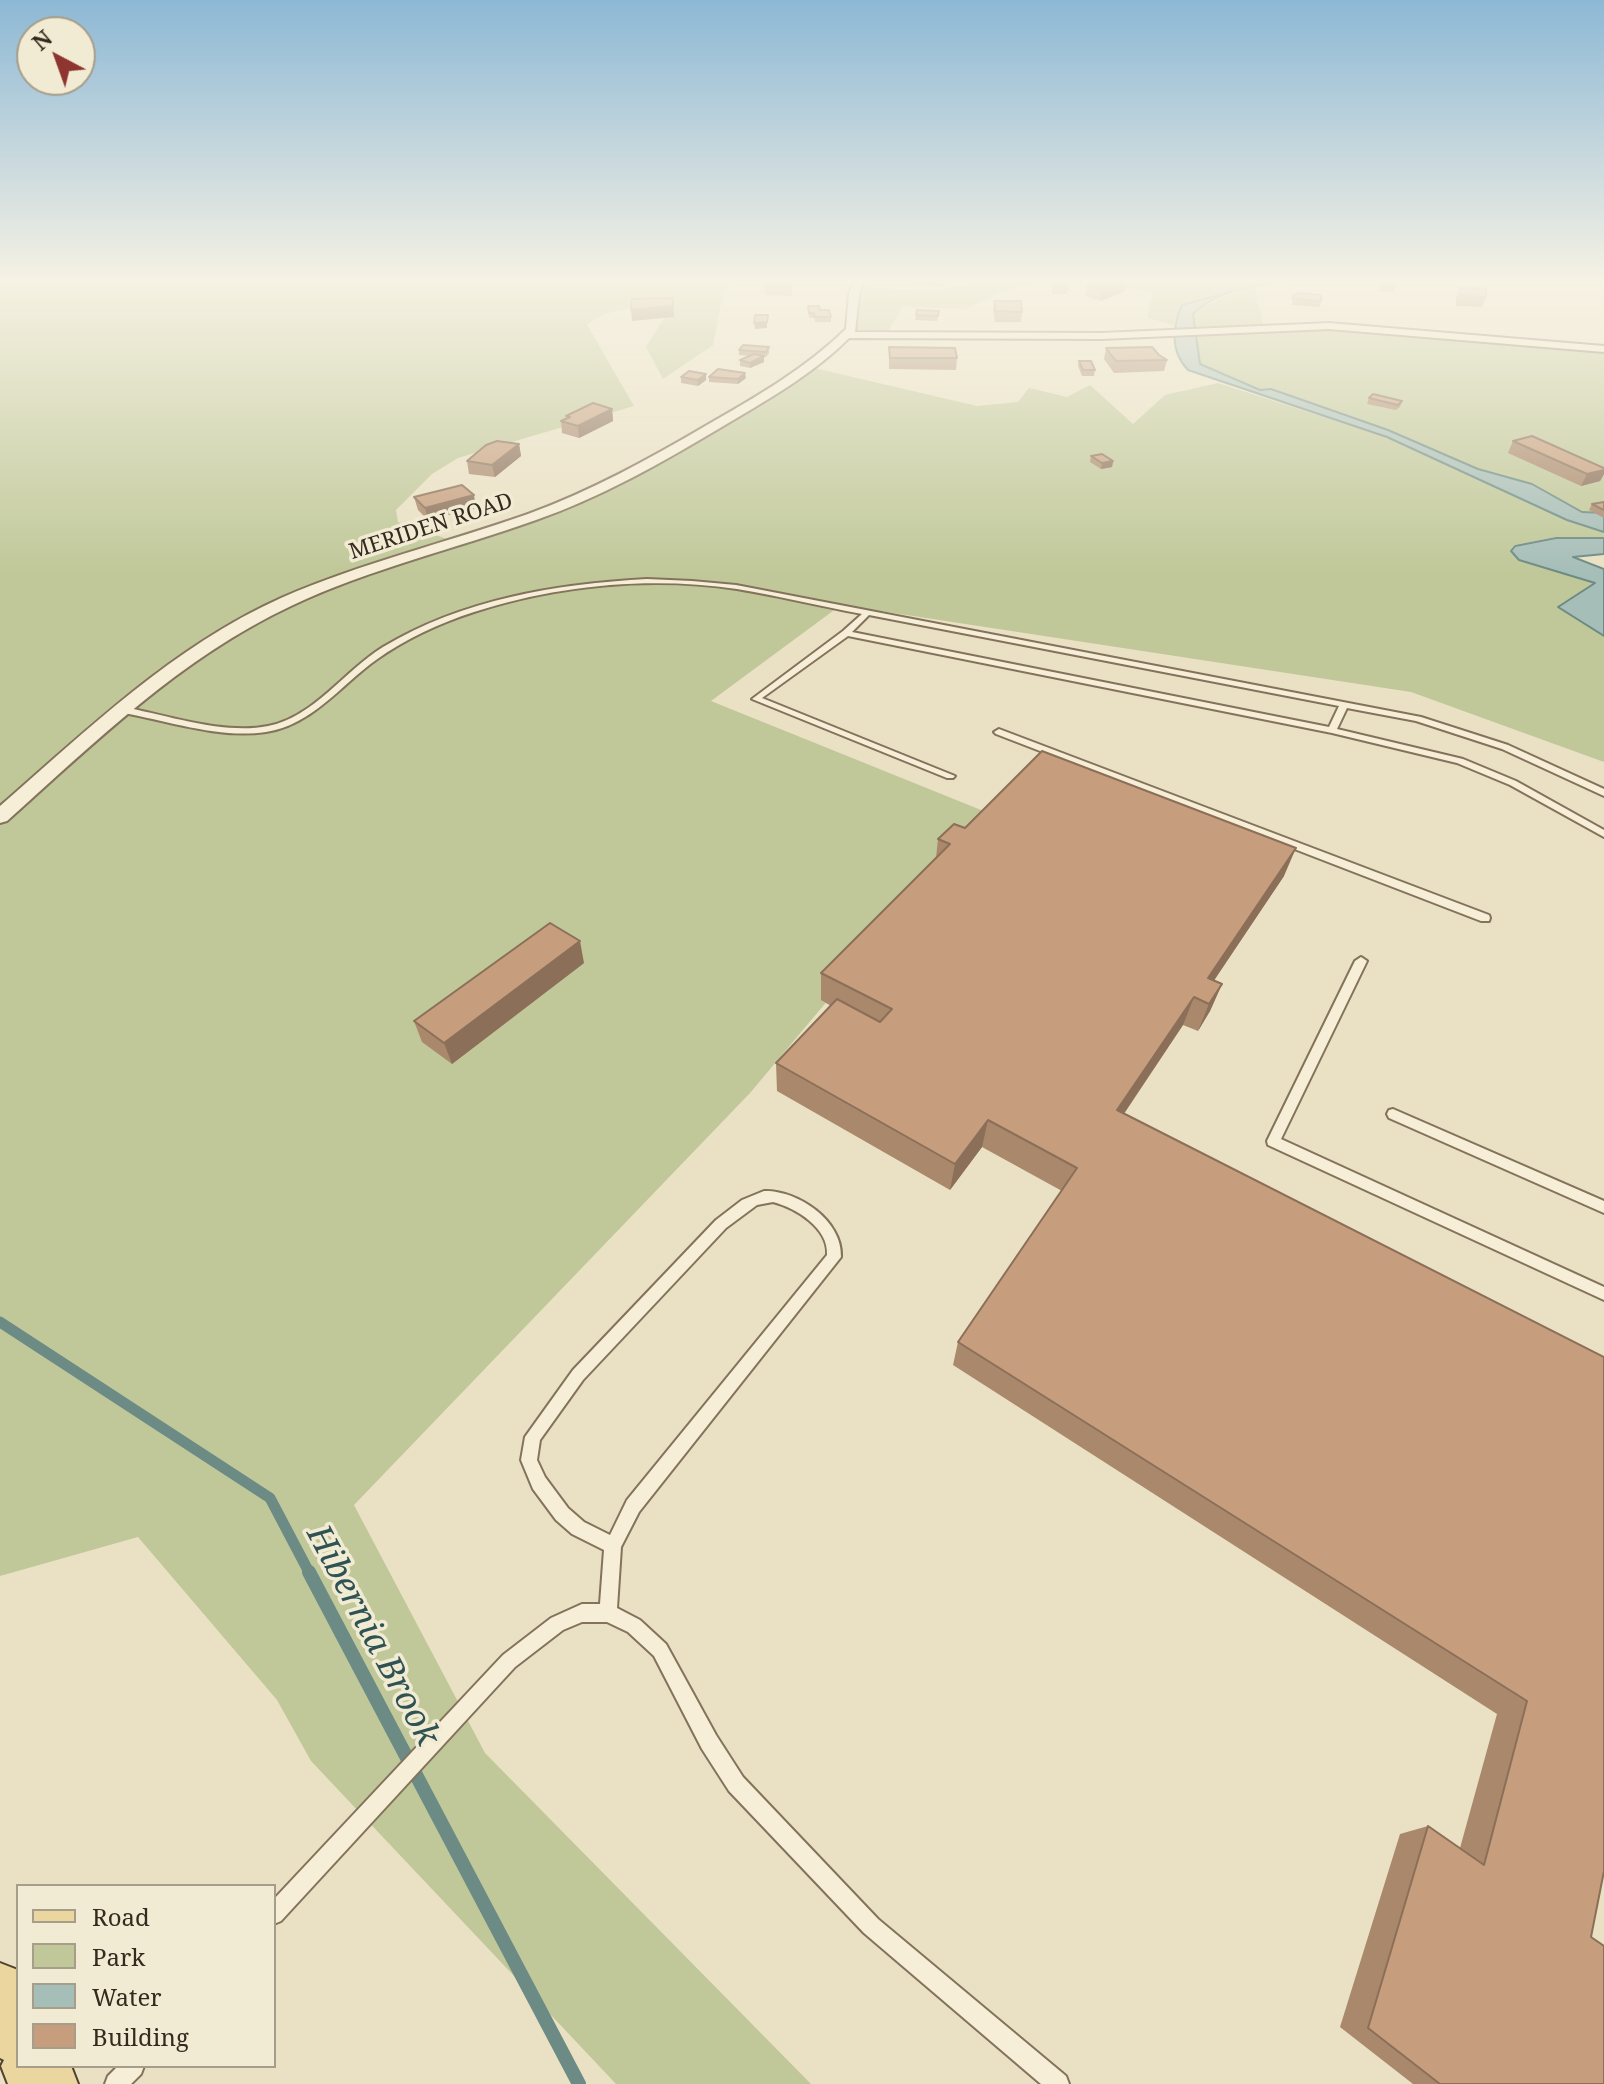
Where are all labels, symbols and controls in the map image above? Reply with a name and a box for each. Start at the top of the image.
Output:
north arrow [16,16,96,96]
text: N [25,22,58,56]
street label: MERIDEN ROAD [346,488,516,566]
water label: Hibernia Brook [297,1519,447,1753]
legend [16,1884,276,2068]
text: Road [92,1900,150,1933]
text: Park [92,1940,145,1973]
text: Water [92,1980,162,2013]
text: Building [92,2020,189,2053]

